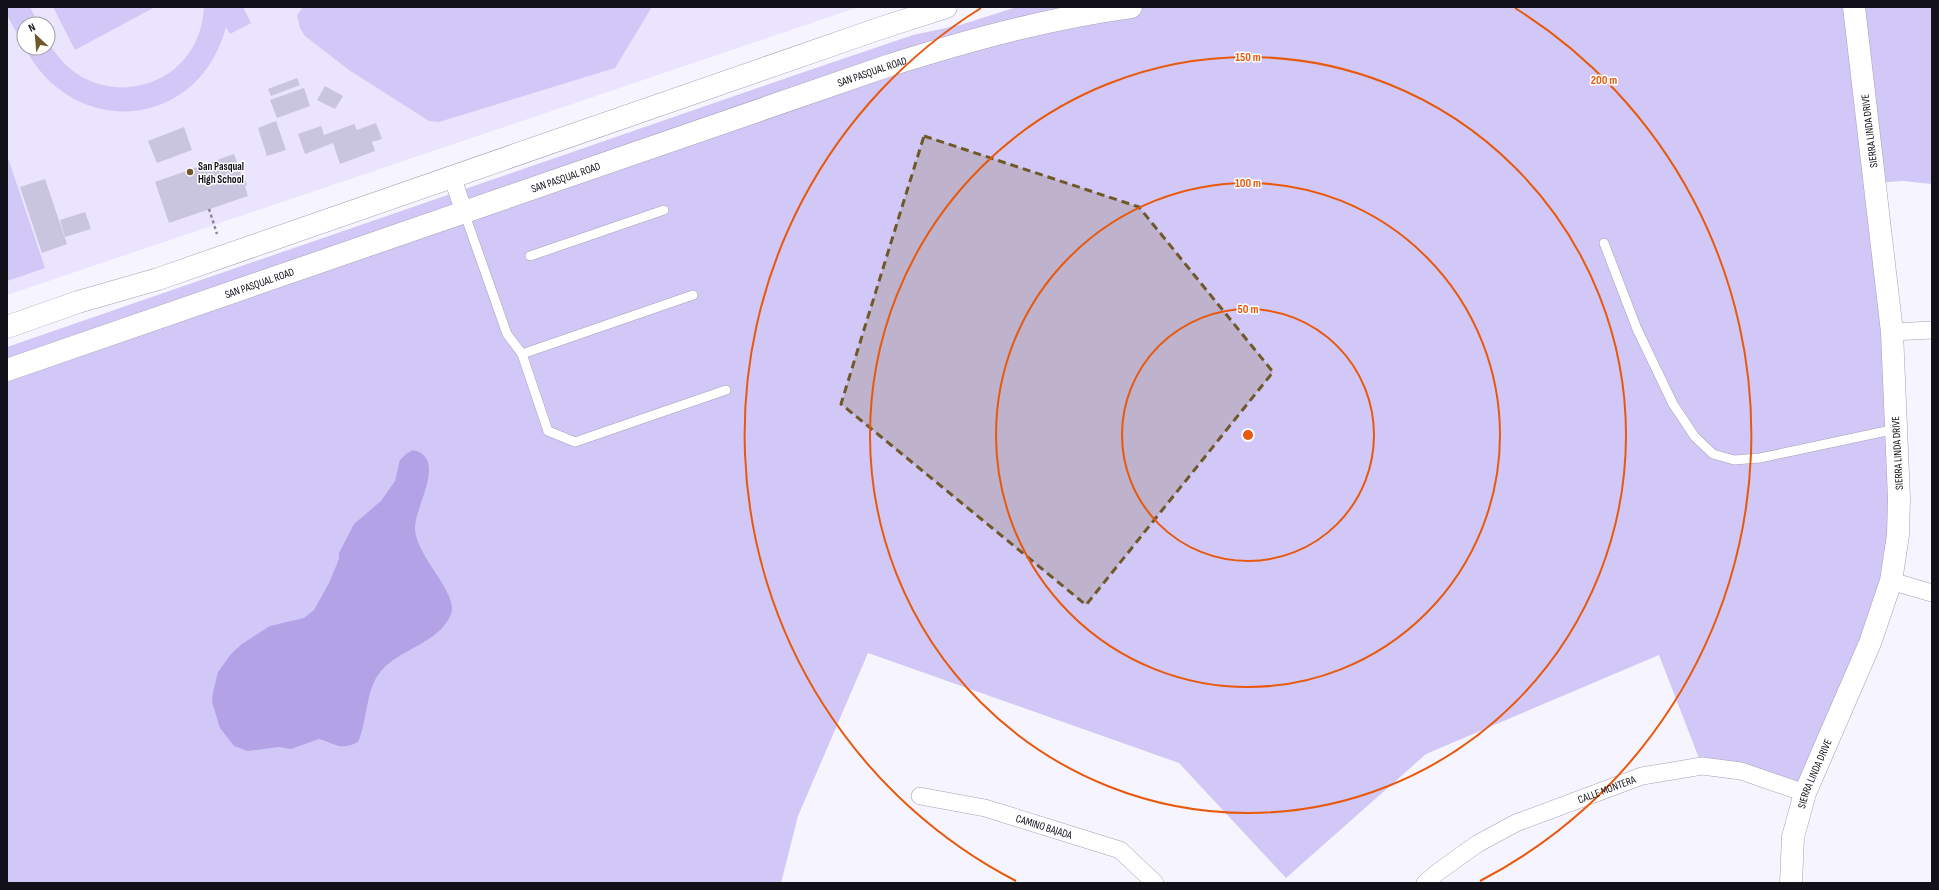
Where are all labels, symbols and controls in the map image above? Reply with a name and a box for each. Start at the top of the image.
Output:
north arrow [16,16,56,56]
text: N [26,20,37,35]
text: 150 m [1235,50,1261,65]
street label: SAN PASQUAL ROAD [836,54,908,90]
text: 200 m [1591,73,1617,88]
street label: SIERRA LINDA DRIVE [1859,94,1880,168]
place label: San Pasqual High School [198,160,244,186]
street label: SAN PASQUAL ROAD [529,160,602,195]
marker: San Pasqual High School [185,167,195,177]
text: 100 m [1235,176,1261,191]
street label: SAN PASQUAL ROAD [223,265,296,301]
text: 50 m [1238,302,1258,317]
street label: SIERRA LINDA DRIVE [1889,416,1906,490]
centre of rings [1241,428,1255,442]
street label: SIERRA LINDA DRIVE [1795,737,1835,810]
street label: CALLE MONTERA [1576,773,1638,806]
street label: CAMINO BAJADA [1014,812,1074,842]

